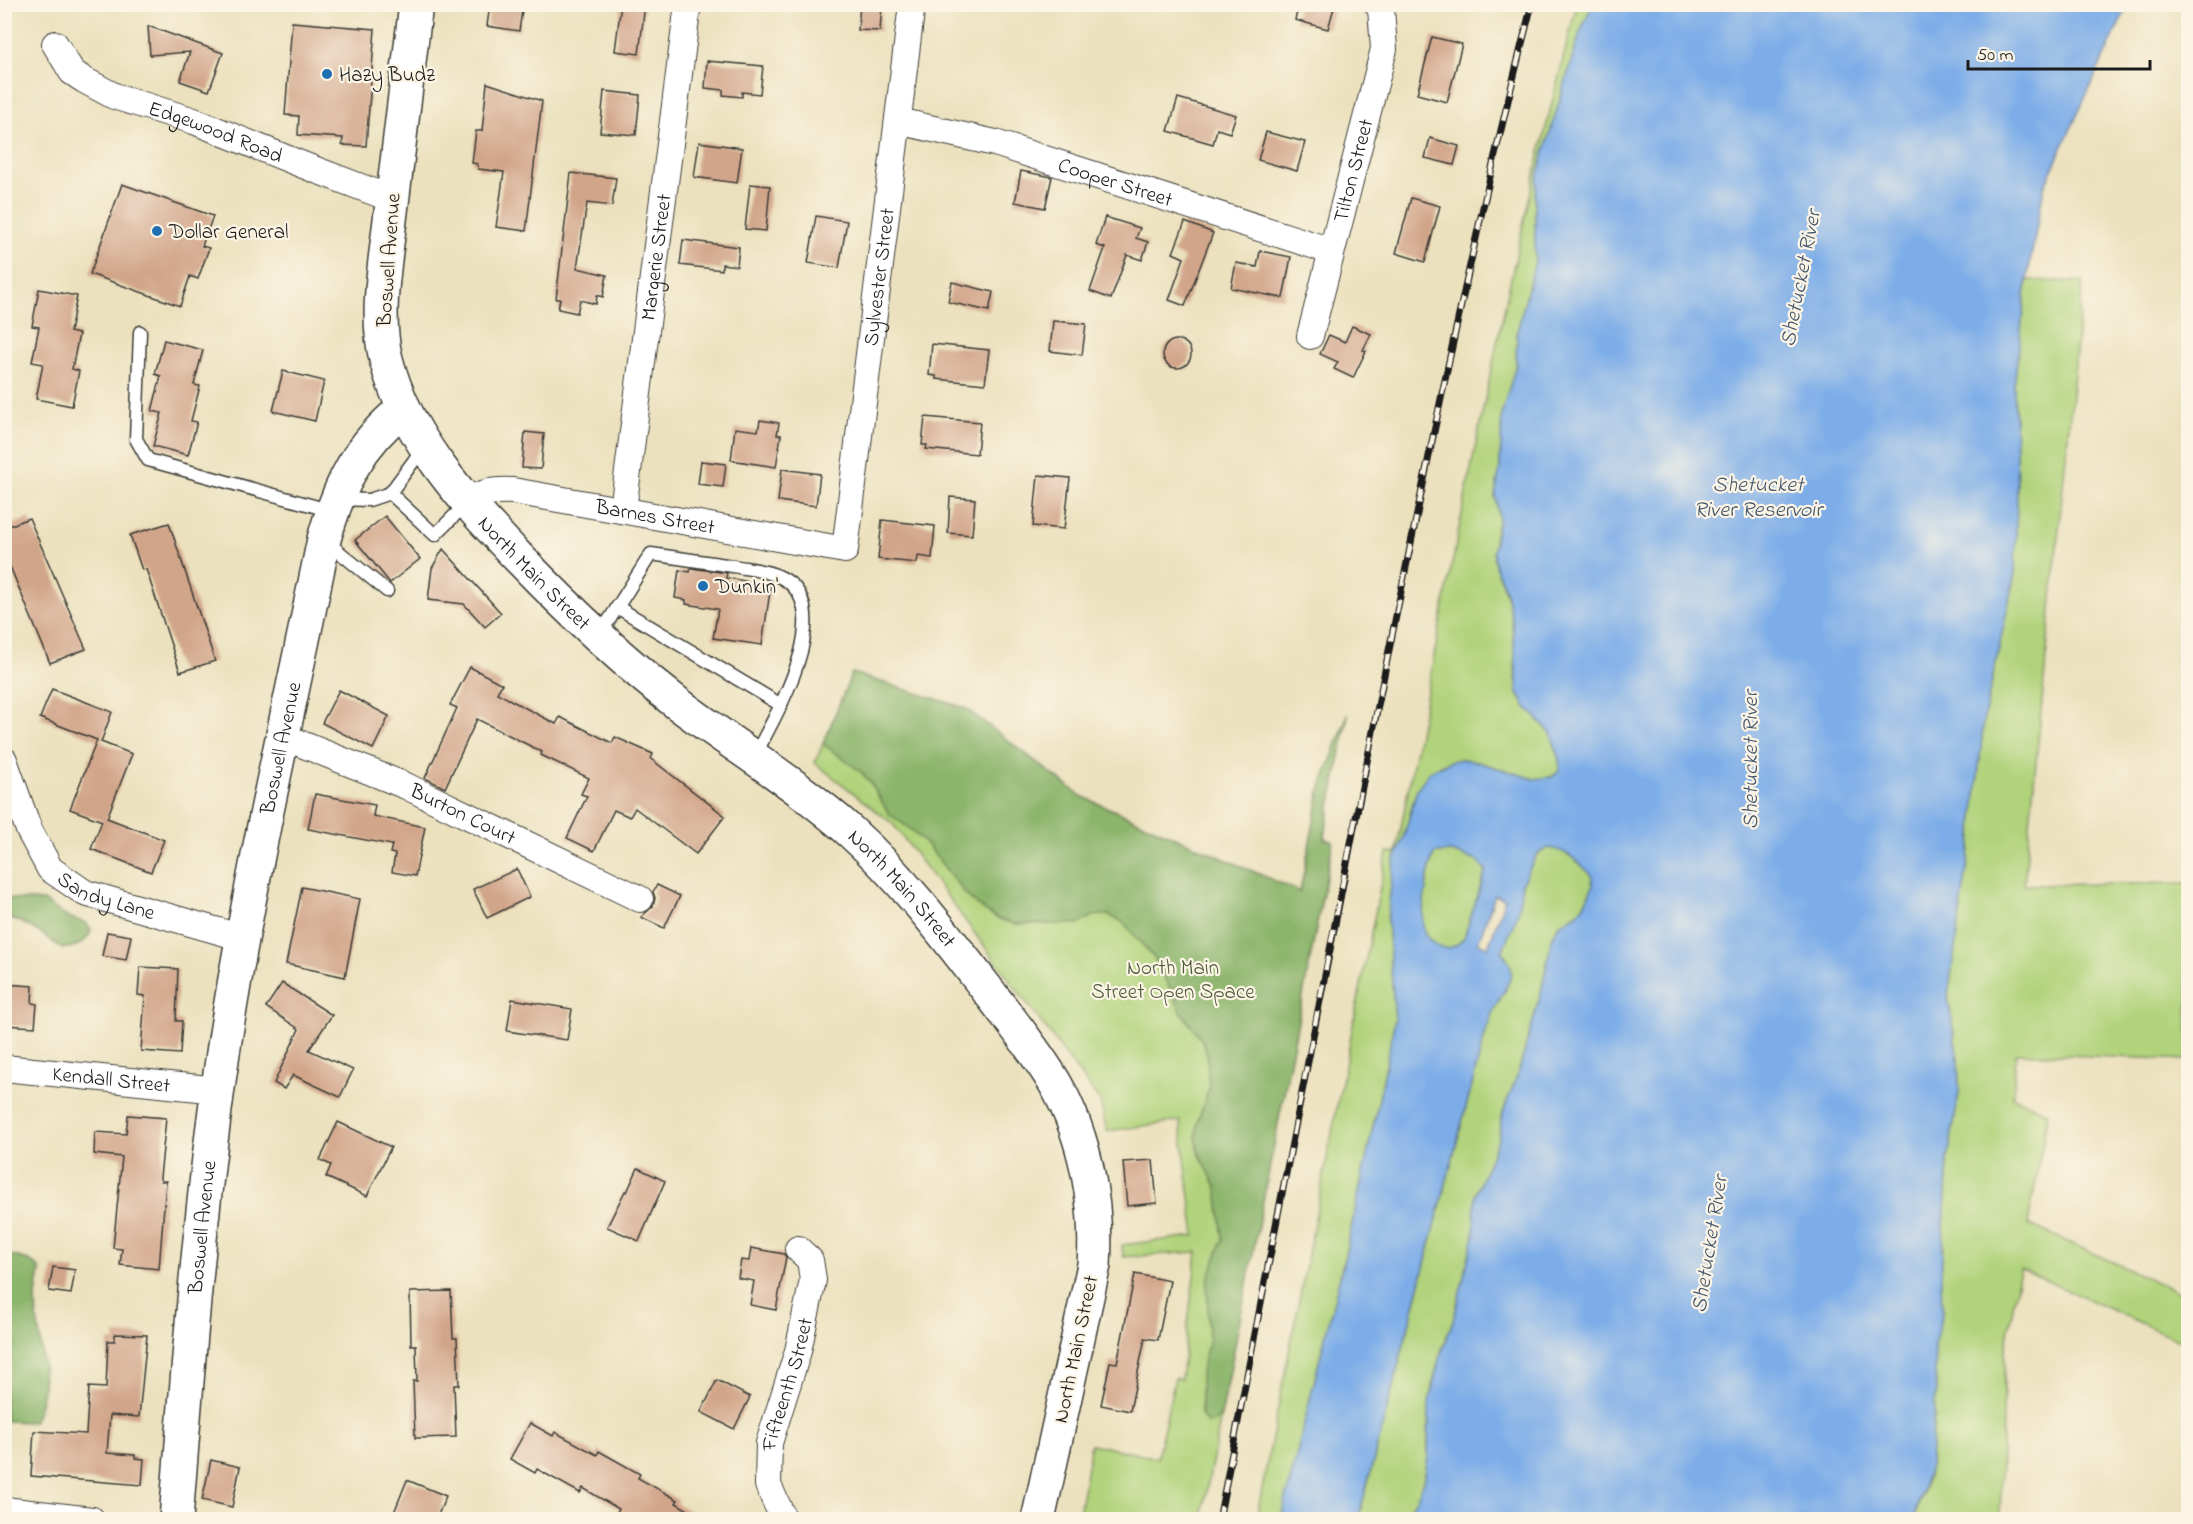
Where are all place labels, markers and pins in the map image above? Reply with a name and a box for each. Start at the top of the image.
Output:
place label: Hazy Budz [339,61,435,93]
marker: Hazy Budz [320,67,334,81]
place label: Dollar General [168,218,289,248]
marker: Dollar General [150,224,164,238]
place label: Dunkin' [714,573,778,603]
marker: Dunkin' [696,579,710,593]

